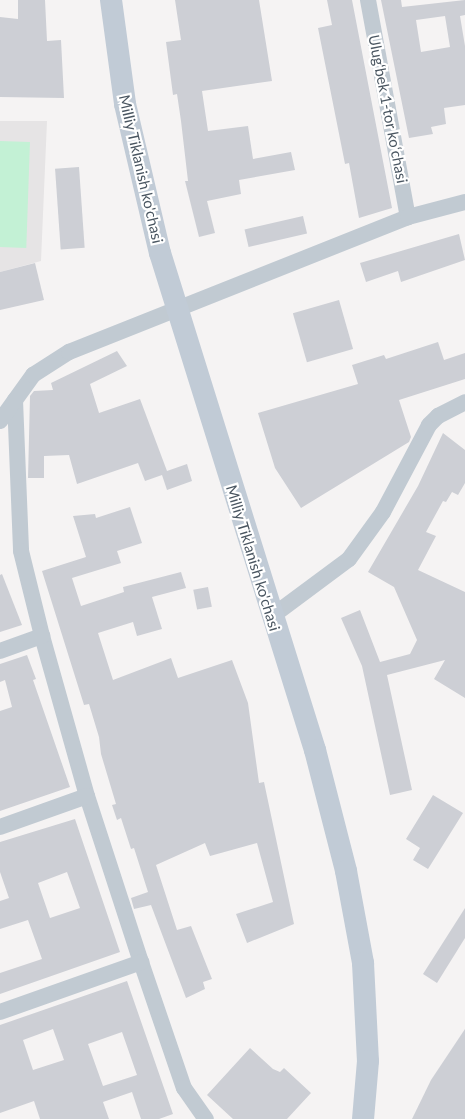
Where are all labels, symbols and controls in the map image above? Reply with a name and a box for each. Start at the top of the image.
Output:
street label: Ulug‘bek 1-tor koʻchasi [365,33,411,185]
street label: Milliy Tiklanish ko'chasi [115,93,167,245]
street label: Milliy Tiklanish ko'chasi [222,482,284,634]

